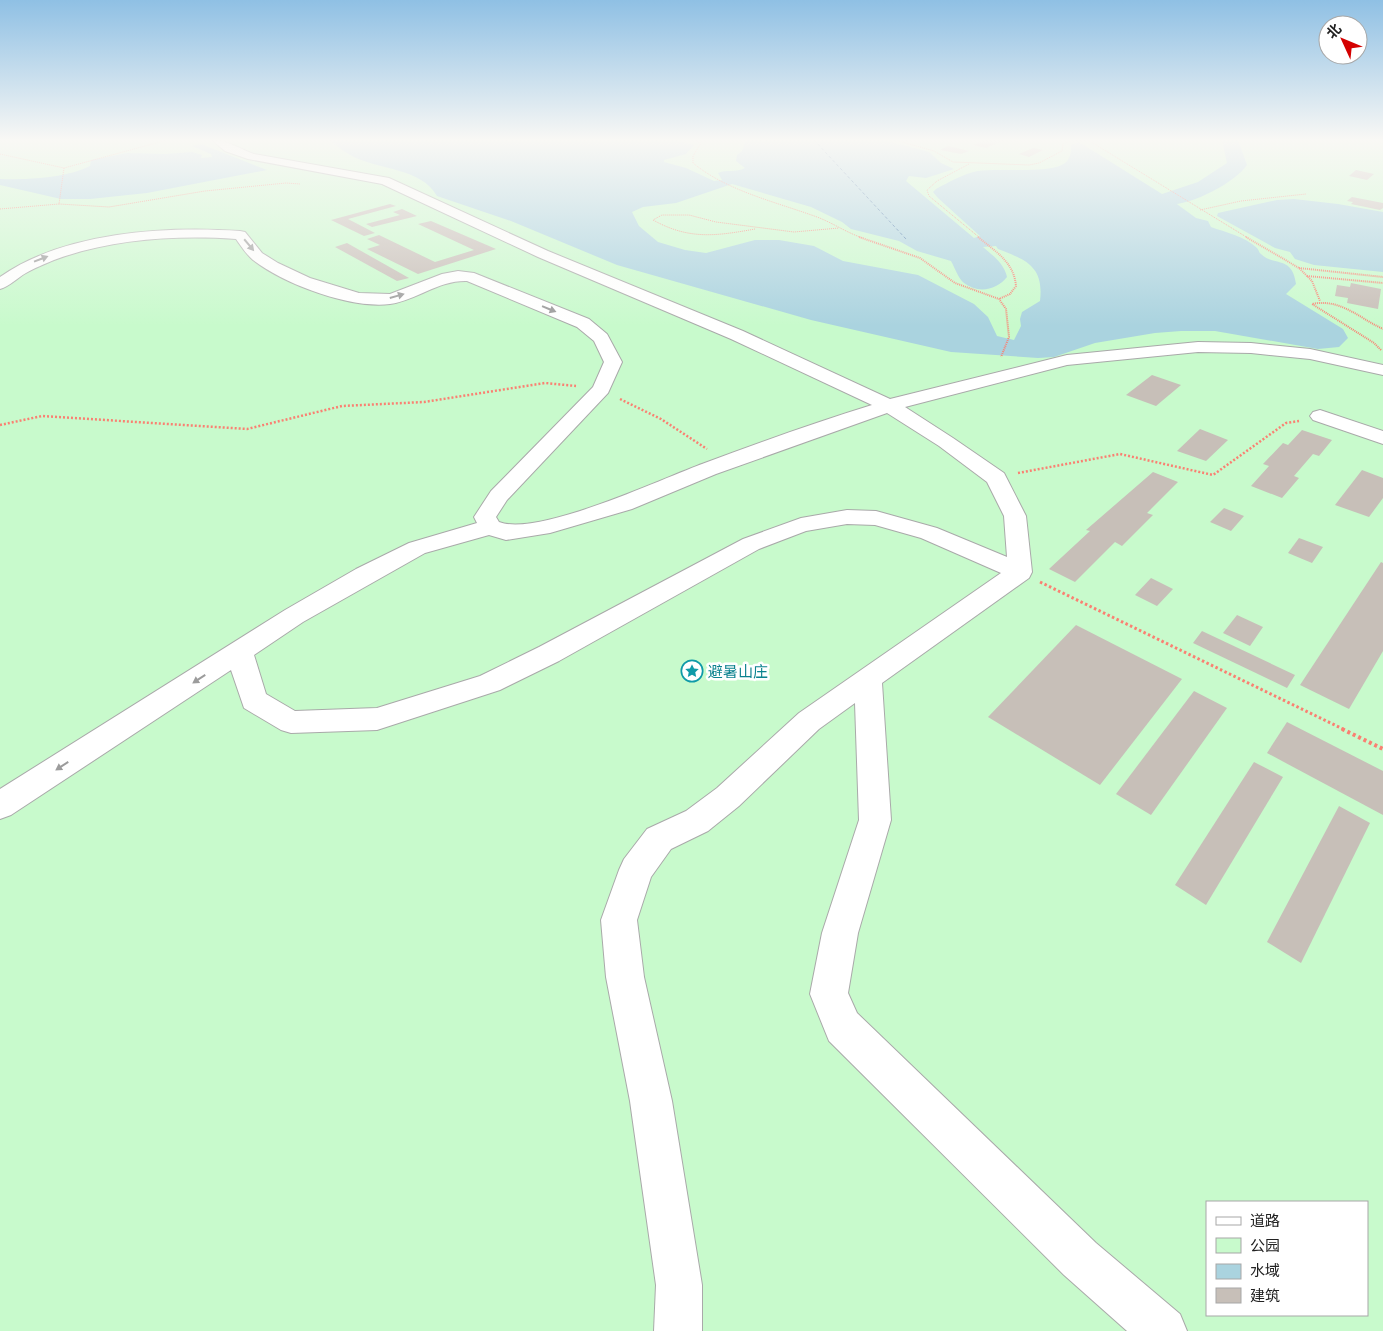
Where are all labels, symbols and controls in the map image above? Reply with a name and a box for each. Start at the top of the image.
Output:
north arrow [1318,15,1368,65]
text: 北 [1322,20,1344,42]
one-way arrow [243,239,254,252]
one-way arrow [34,255,49,263]
one-way arrow [389,292,404,300]
one-way arrow [542,305,557,313]
place icon: 避暑山庄 [680,659,704,683]
place label: 避暑山庄 [708,662,768,680]
one-way arrow [192,674,206,684]
one-way arrow [56,762,69,771]
legend [1206,1201,1368,1316]
text: 道路 [1250,1211,1280,1229]
text: 公园 [1250,1236,1280,1254]
text: 水域 [1250,1261,1280,1279]
text: 建筑 [1250,1286,1280,1304]

